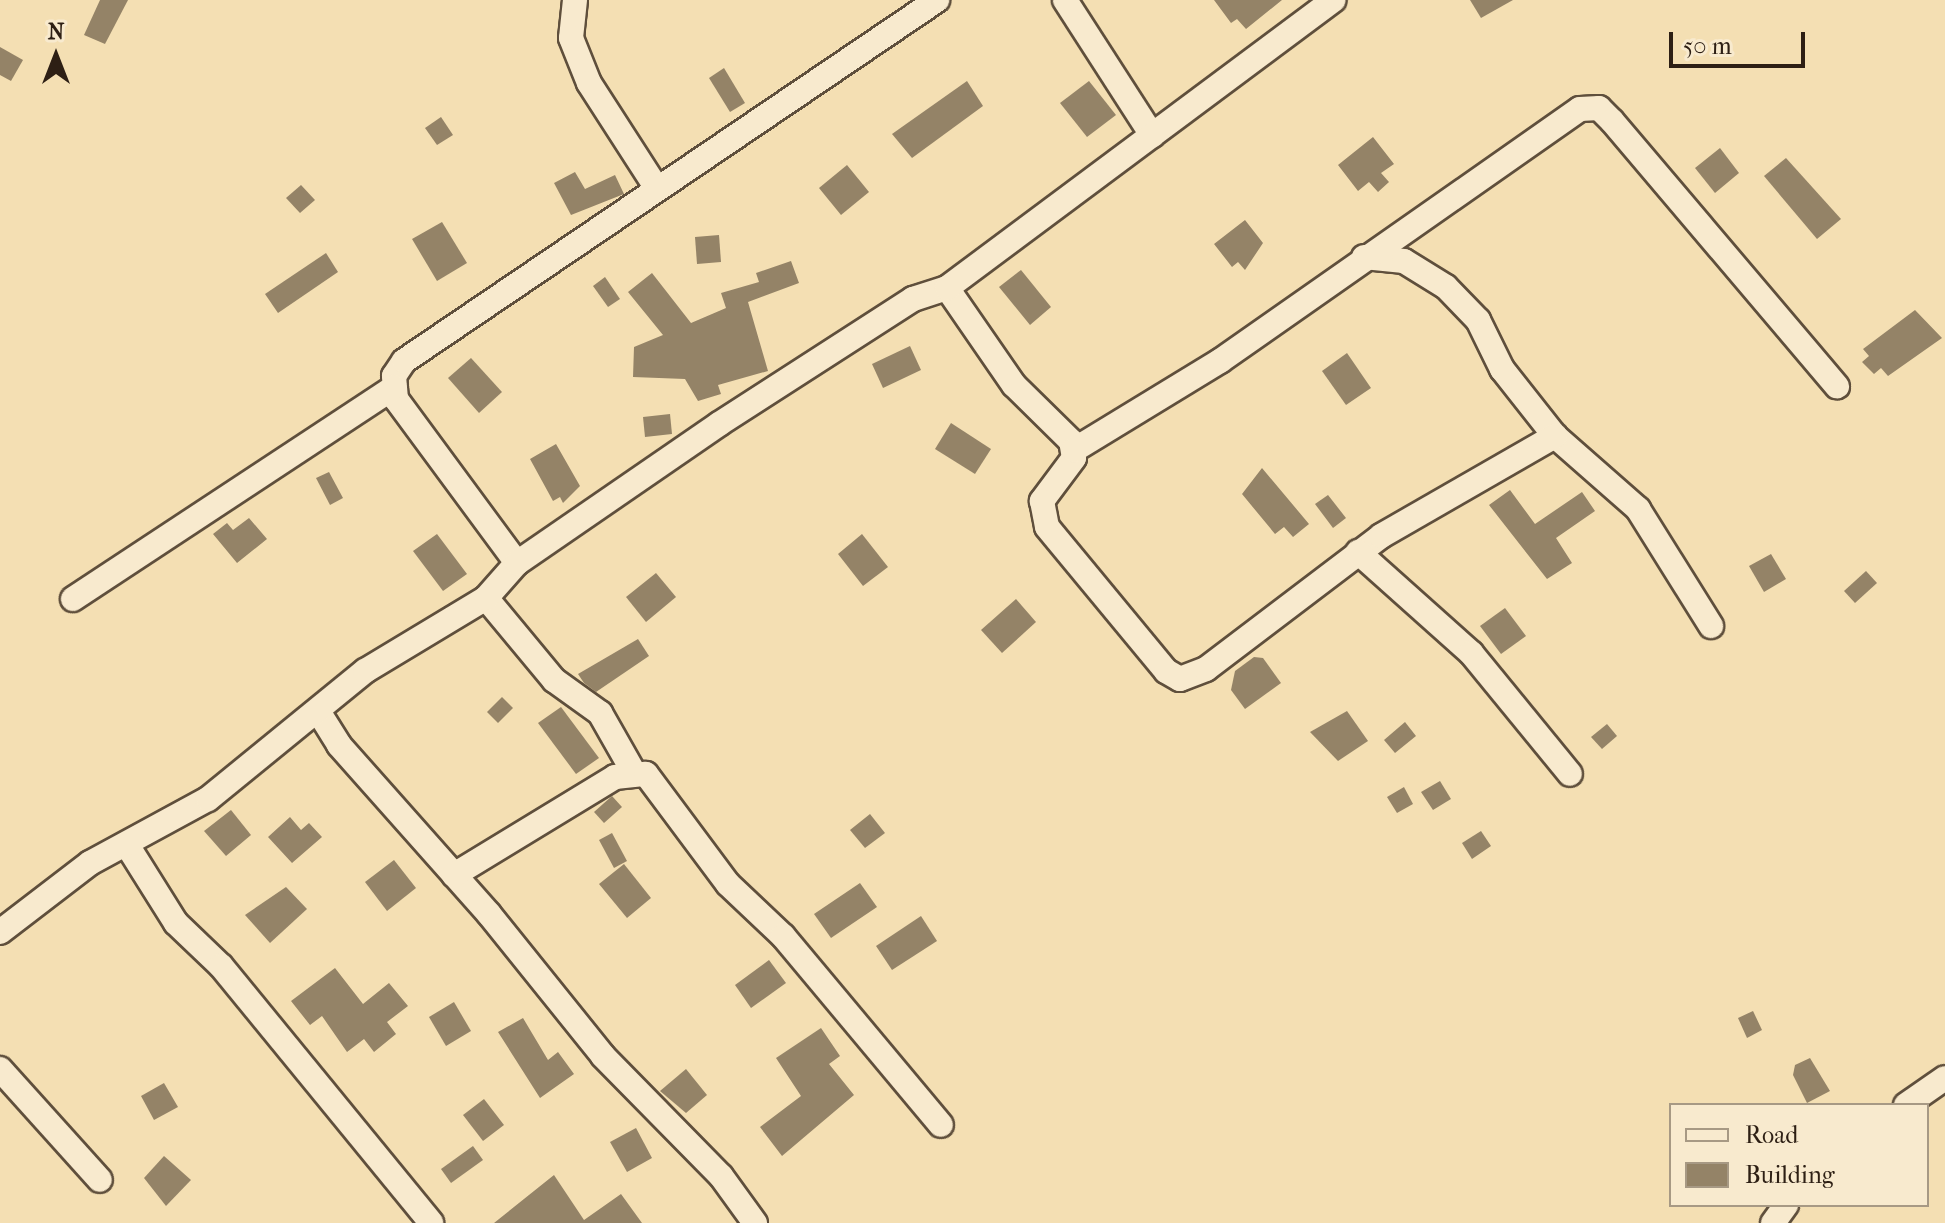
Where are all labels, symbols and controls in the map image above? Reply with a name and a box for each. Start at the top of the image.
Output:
north arrow [16,16,96,96]
scale bar [1673,16,1809,66]
text: N [48,19,64,45]
text: 50 m [1683,32,1732,60]
legend [1669,1103,1929,1207]
text: Road [1745,1121,1798,1149]
text: Building [1745,1161,1835,1189]

